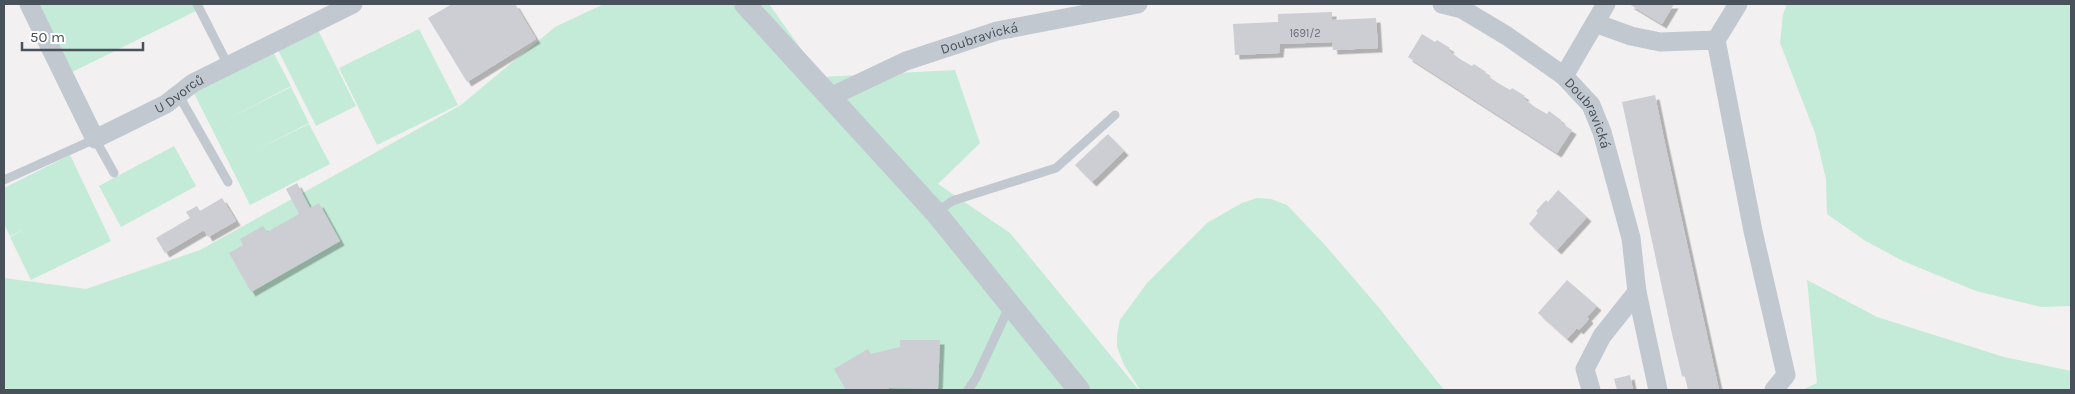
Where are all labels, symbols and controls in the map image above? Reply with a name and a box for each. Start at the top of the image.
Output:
street label: Doubravická [938,19,1020,58]
scale bar [22,20,144,52]
house number: 1691/2 [1289,27,1321,40]
text: 50 m [30,28,65,46]
street label: U Dvorců [152,71,207,117]
street label: Doubravická [1561,74,1614,151]

